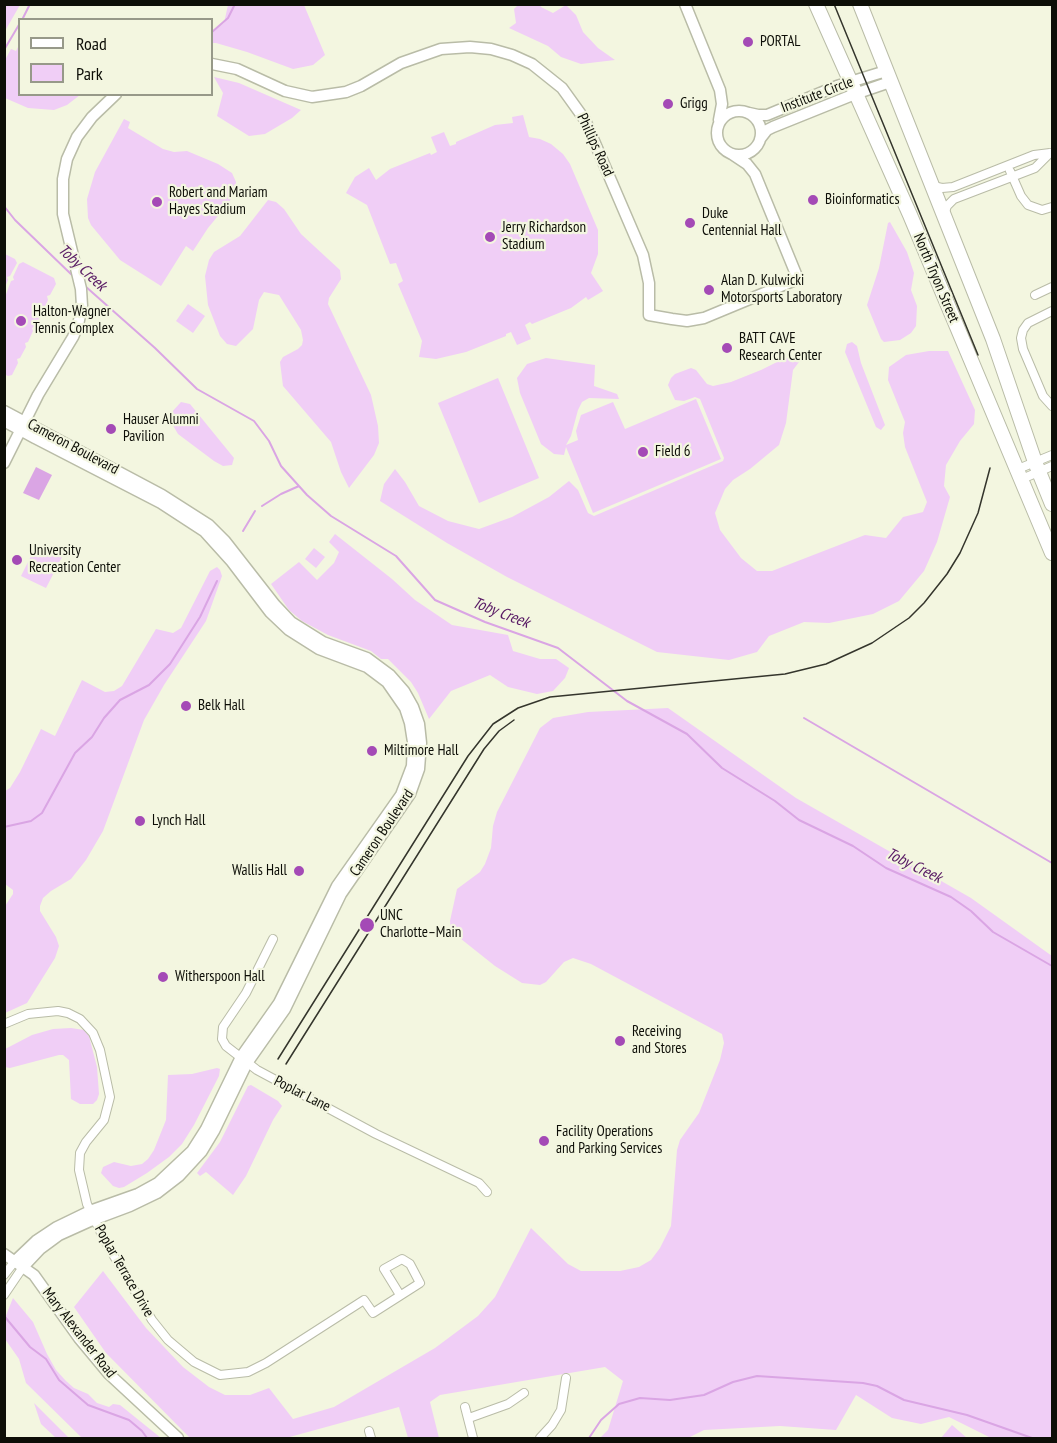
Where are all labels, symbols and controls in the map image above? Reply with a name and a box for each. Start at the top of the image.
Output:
legend [18,18,213,96]
text: Road [76,32,107,55]
place label: PORTAL [760,33,800,51]
marker: PORTAL [741,35,755,49]
text: Park [76,62,103,85]
street label: Institute Circle [778,73,856,117]
place label: Grigg [680,95,708,113]
marker: Grigg [661,97,675,111]
street label: Phillips Road [573,111,617,179]
place label: Robert and Mariam Hayes Stadium [169,184,268,219]
place label: Bioinformatics [825,191,900,209]
marker: Bioinformatics [806,193,820,207]
marker: Robert and Mariam Hayes Stadium [150,195,164,209]
place label: Duke Centennial Hall [702,205,782,240]
marker: Duke Centennial Hall [683,216,697,230]
place label: Jerry Richardson Stadium [502,219,586,254]
marker: Jerry Richardson Stadium [483,230,497,244]
street label: North Tryon Street [909,231,963,325]
water label: Toby Creek [54,241,110,295]
place label: Alan D. Kulwicki Motorsports Laboratory [721,272,842,307]
marker: Alan D. Kulwicki Motorsports Laboratory [702,283,716,297]
place label: Halton-Wagner Tennis Complex [33,303,114,338]
marker: Halton-Wagner Tennis Complex [14,314,28,328]
place label: BATT CAVE Research Center [739,330,822,365]
marker: BATT CAVE Research Center [720,341,734,355]
place label: Hauser Alumni Pavilion [123,411,199,446]
street label: Cameron Boulevard [24,415,122,479]
marker: Hauser Alumni Pavilion [104,422,118,436]
place label: Field 6 [655,443,691,461]
marker: Field 6 [636,445,650,459]
place label: University Recreation Center [29,542,120,577]
marker: University Recreation Center [10,553,24,567]
water label: Toby Creek [470,593,532,633]
place label: Belk Hall [198,697,245,715]
marker: Belk Hall [179,699,193,713]
place label: Miltimore Hall [384,742,458,760]
marker: Miltimore Hall [365,744,379,758]
street label: Cameron Boulevard [346,786,418,880]
place label: Lynch Hall [152,812,205,830]
marker: Lynch Hall [133,814,147,828]
water label: Toby Creek [883,844,945,888]
place label: Wallis Hall [232,862,287,880]
marker: Wallis Hall [292,864,306,878]
place label: UNC Charlotte–Main [380,907,461,942]
marker: UNC Charlotte–Main [358,916,376,934]
place label: Witherspoon Hall [175,968,265,986]
marker: Witherspoon Hall [156,970,170,984]
place label: Receiving and Stores [632,1023,687,1058]
marker: Receiving and Stores [613,1034,627,1048]
street label: Poplar Lane [271,1072,333,1116]
place label: Facility Operations and Parking Services [556,1123,662,1158]
marker: Facility Operations and Parking Services [537,1134,551,1148]
street label: Poplar Terrace Drive [90,1222,158,1320]
street label: Mary Alexander Road [38,1284,120,1382]

